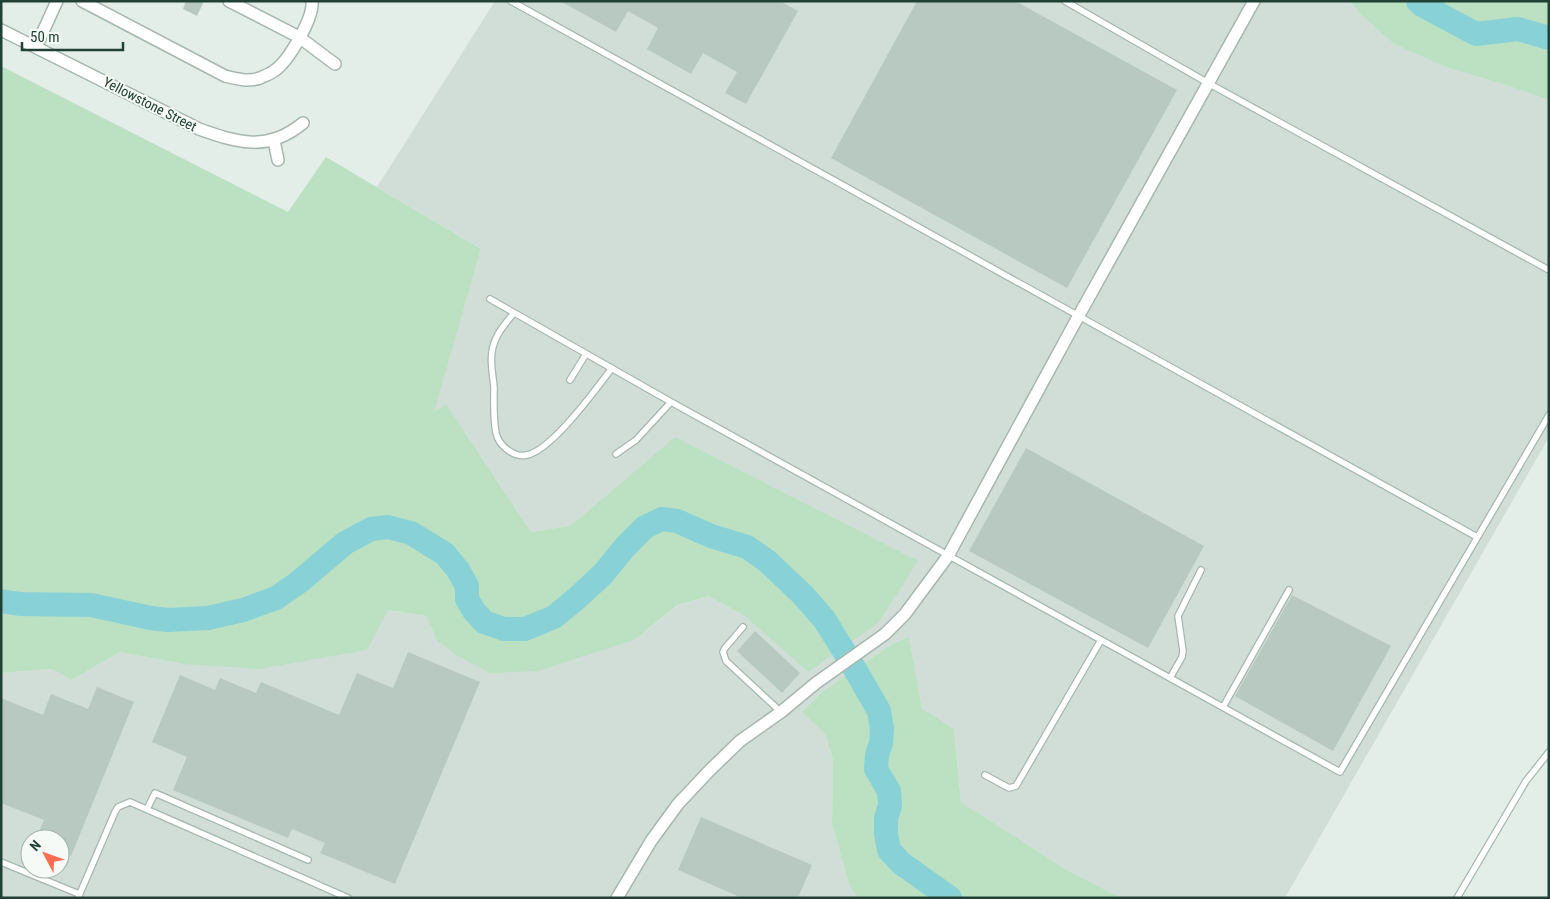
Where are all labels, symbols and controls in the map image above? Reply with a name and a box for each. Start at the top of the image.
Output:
scale bar [22,20,124,52]
text: 50 m [30,28,60,46]
street label: Yellowstone Street [101,74,199,134]
north arrow [20,829,70,879]
text: N [26,837,44,854]

